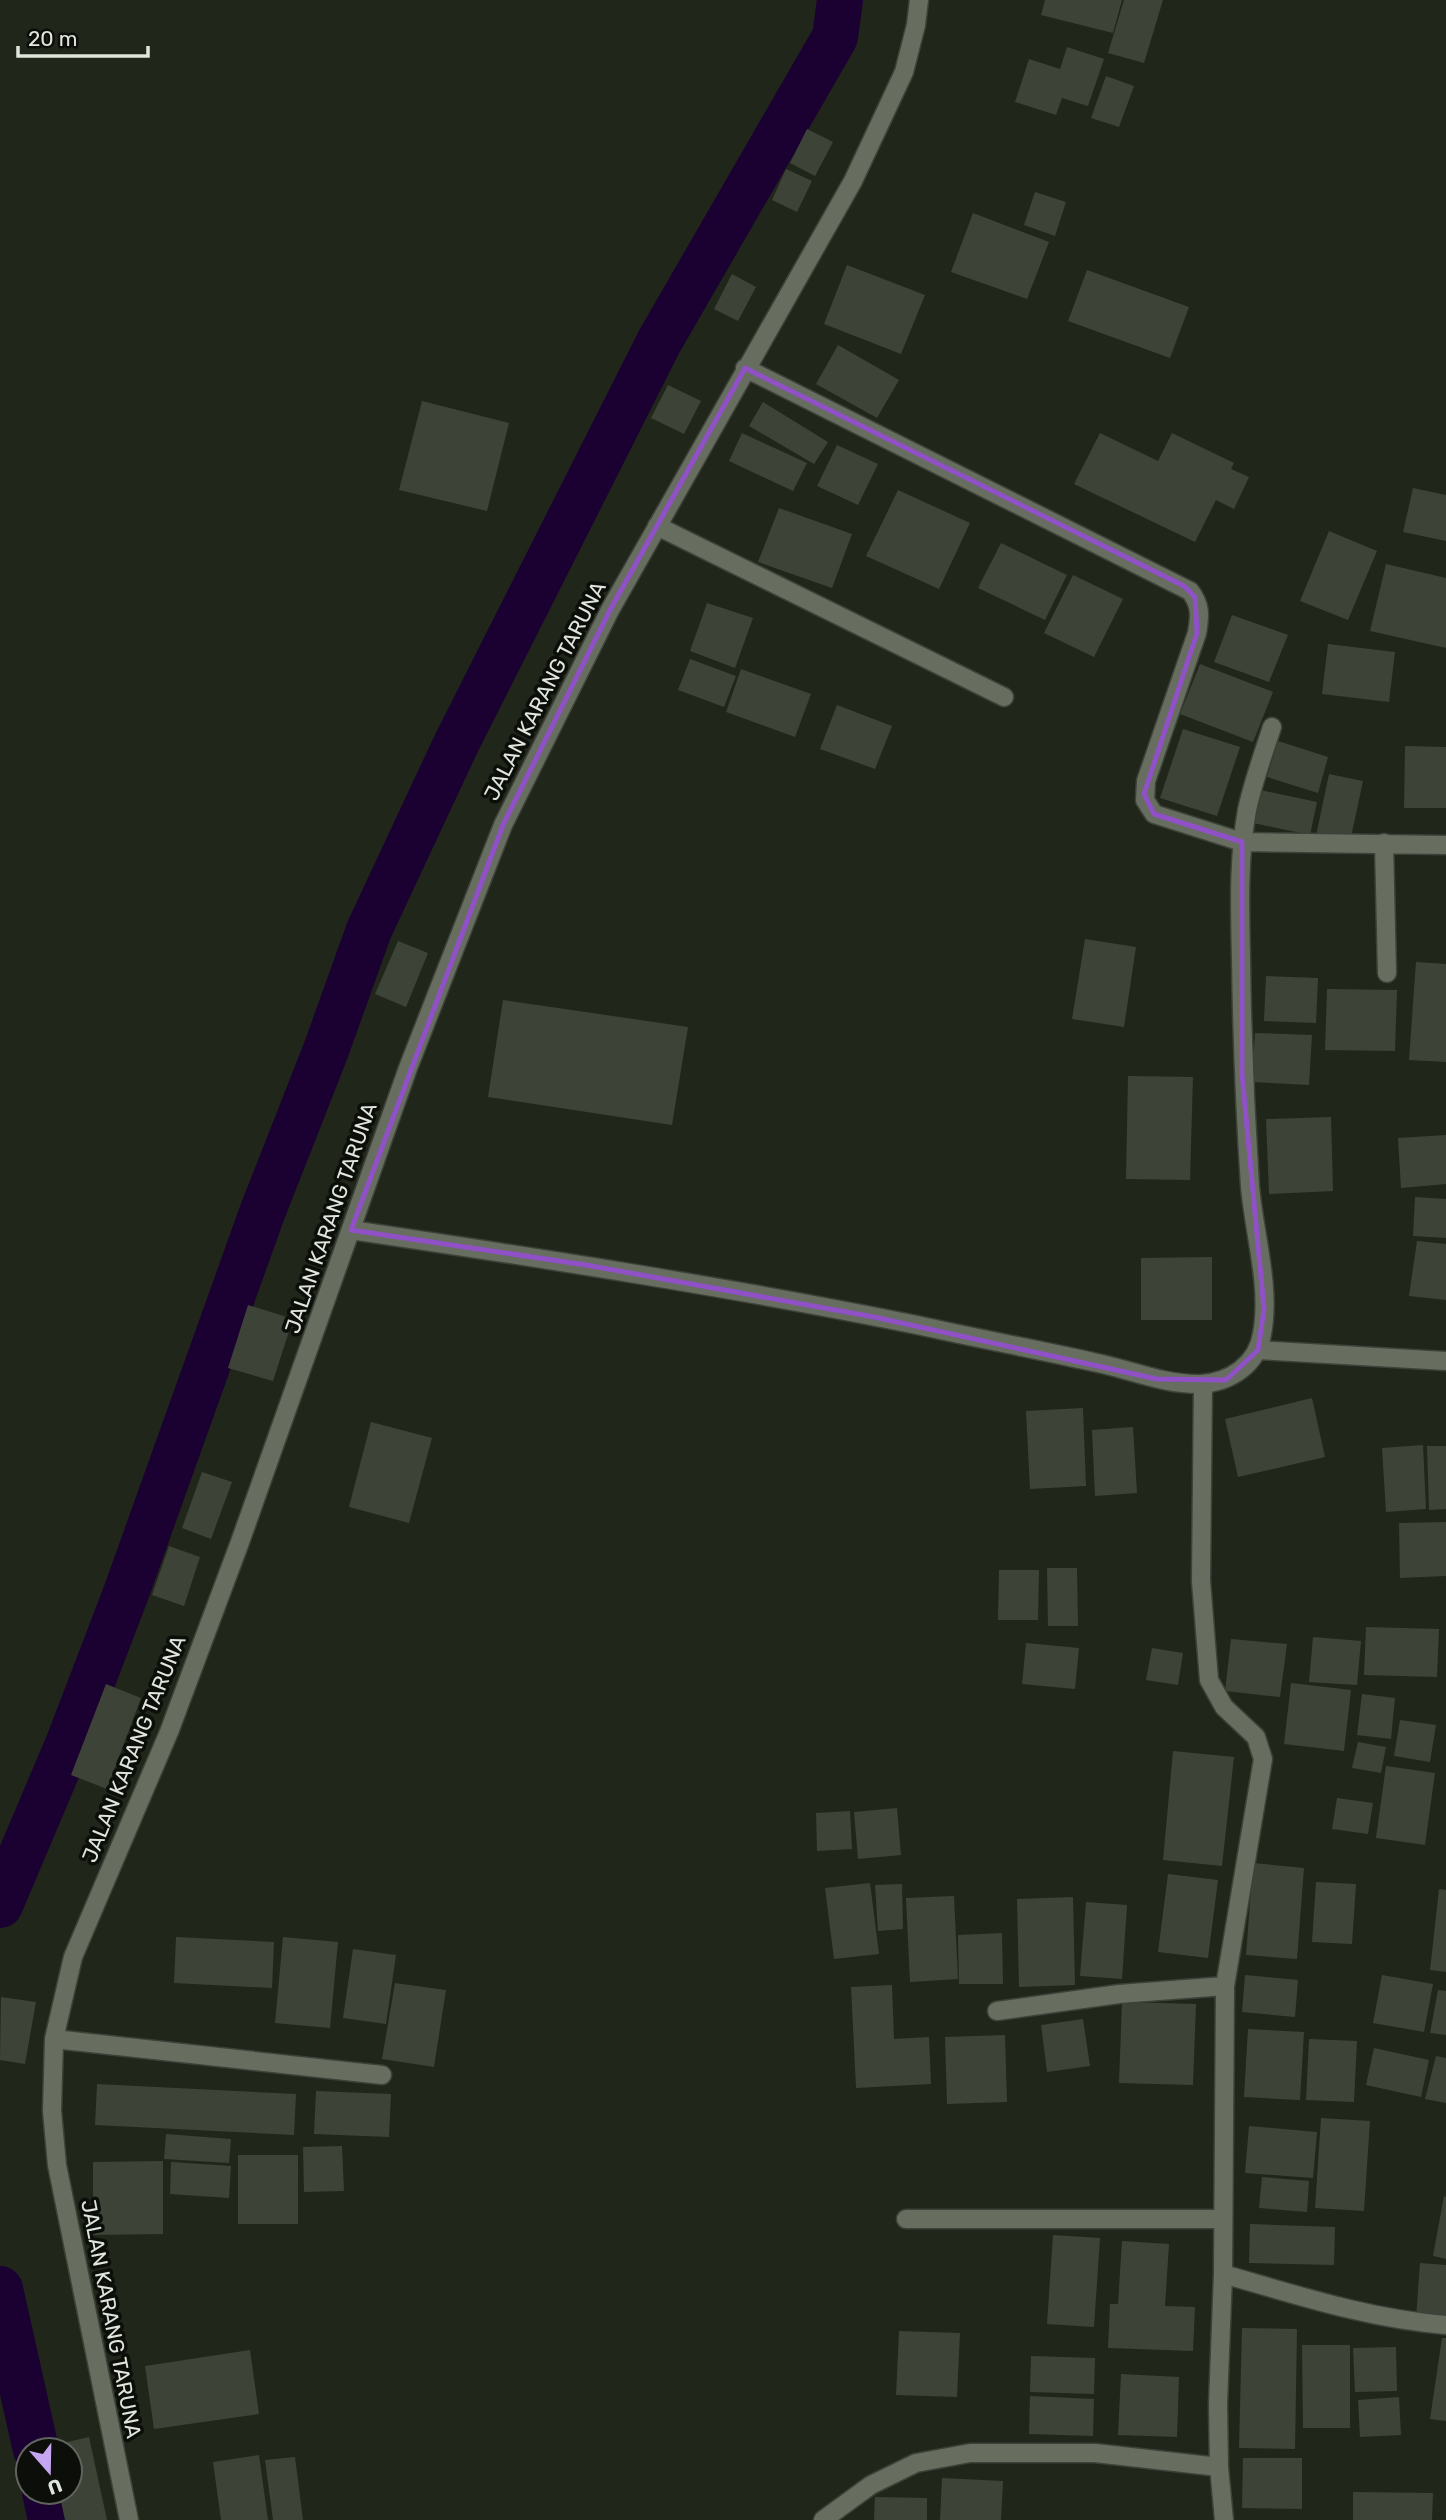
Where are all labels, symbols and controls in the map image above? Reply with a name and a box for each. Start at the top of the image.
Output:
scale bar [18,14,147,58]
text: 20 m [28,26,77,51]
street label: JALAN KARANG TARUNA [478,577,611,805]
street label: JALAN KARANG TARUNA [279,1099,382,1337]
street label: JALAN KARANG TARUNA [77,1632,191,1866]
street label: JALAN KARANG TARUNA [76,2197,147,2440]
north arrow [14,2436,84,2506]
text: U [44,2473,65,2500]

